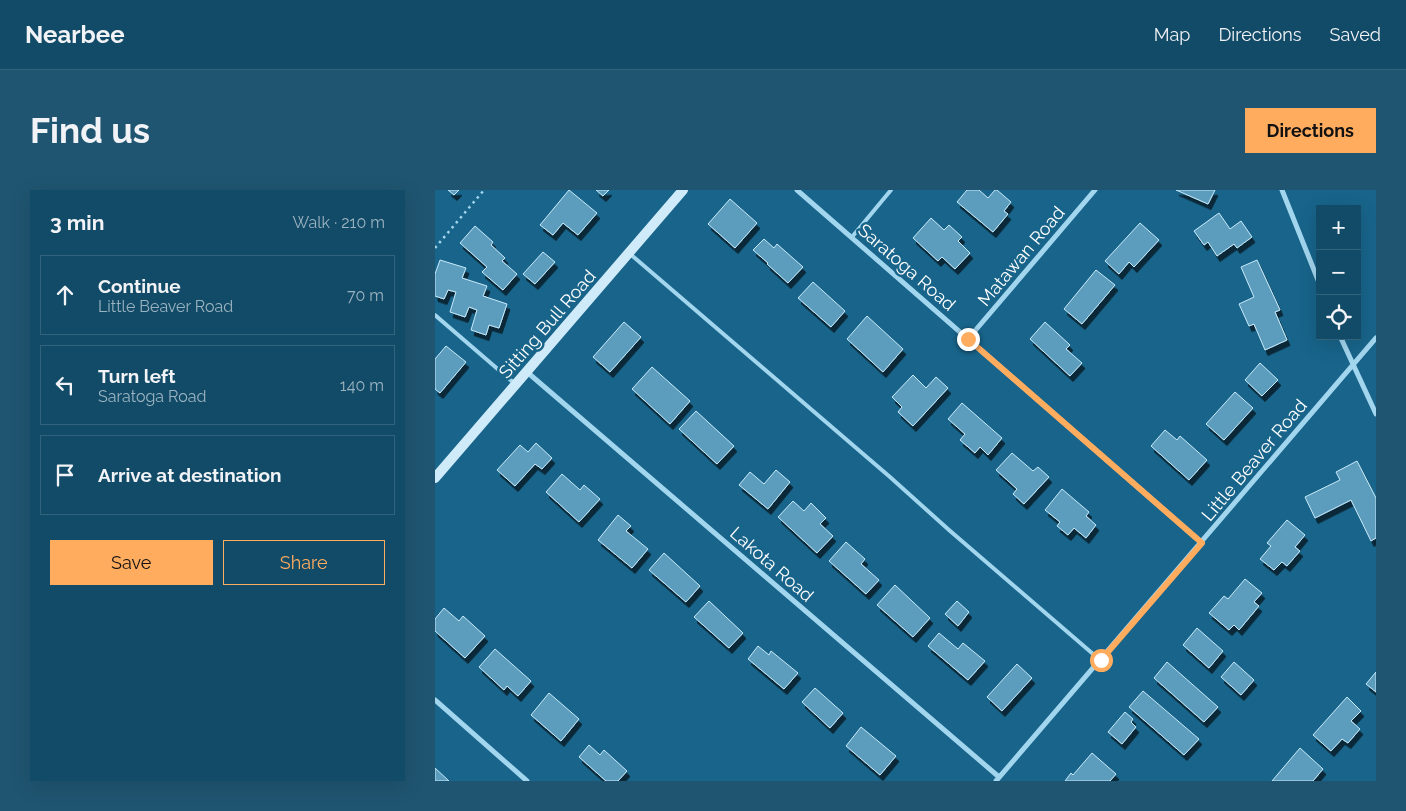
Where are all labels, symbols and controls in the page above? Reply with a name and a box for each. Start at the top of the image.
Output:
text: Nearbee [25,20,125,49]
text: Map [1154,24,1190,45]
text: Directions [1218,24,1302,45]
text: Saved [1330,24,1381,45]
button: Directions [1245,108,1376,153]
text: Find us [30,110,150,151]
street label: Matawan Road [973,202,1069,310]
map controls [1316,205,1361,340]
button: + [1316,205,1361,250]
text: 3 min [50,210,104,235]
text: Walk · 210 m [293,213,385,232]
street label: Saratoga Road [854,219,960,315]
button: − [1316,250,1361,295]
street label: Sitting Bull Road [494,266,600,382]
text: Continue [98,275,181,297]
icon: ahead [51,281,79,309]
text: 70 m [347,286,384,305]
button: locate [1316,295,1361,340]
text: Little Beaver Road [98,297,233,316]
route end [957,328,980,351]
text: Turn left [98,365,175,387]
icon: left [51,371,79,399]
text: 140 m [340,376,384,395]
text: Saratoga Road [98,387,206,406]
street label: Little Beaver Road [1197,395,1311,525]
icon: arrive [51,461,79,489]
text: Arrive at destination [98,464,282,486]
street label: Lakota Road [726,522,818,606]
button: Save [50,540,213,585]
button: Share [223,540,385,585]
route start [1090,649,1113,672]

